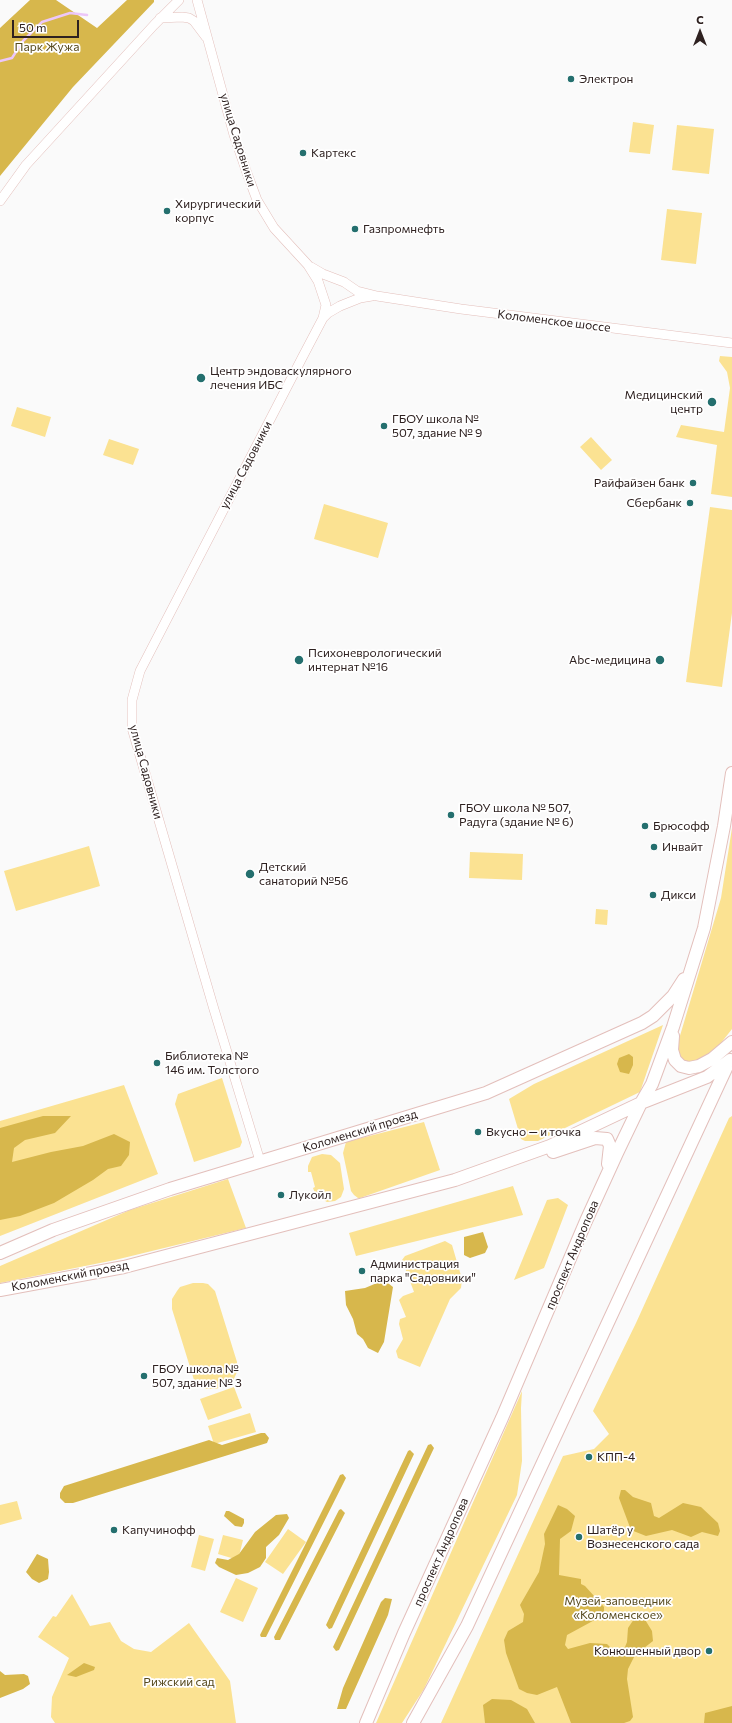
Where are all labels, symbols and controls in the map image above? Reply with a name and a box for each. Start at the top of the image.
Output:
scale bar [14,12,81,38]
north arrow [680,12,720,52]
text: С [696,13,704,26]
text: 50 m [19,20,47,34]
park label: Парк Жужа [15,40,79,54]
place label: Электрон [579,72,633,86]
marker: Электрон [566,74,576,84]
street label: улица Садовники [217,91,259,189]
place label: Картекс [311,146,356,160]
marker: Картекс [298,148,308,158]
place label: Хирургический корпус [175,197,261,225]
marker: Хирургический корпус [162,206,172,216]
place label: Газпромнефть [363,222,445,236]
marker: Газпромнефть [350,224,360,234]
street label: Коломенское шоссе [497,307,611,335]
place label: Центр эндоваскулярного лечения ИБС [210,364,352,392]
marker: Центр эндоваскулярного лечения ИБС [195,372,207,384]
place label: Медицинский центр [624,388,703,416]
marker: Медицинский центр [706,396,718,408]
place label: ГБОУ школа № 507, здание № 9 [392,412,482,440]
street label: улица Садовники [217,419,275,511]
marker: ГБОУ школа № 507, здание № 9 [379,421,389,431]
place label: Райфайзен банк [594,476,685,490]
marker: Райфайзен банк [688,478,698,488]
place label: Сбербанк [626,496,682,510]
marker: Сбербанк [685,498,695,508]
place label: Психоневрологический интернат №16 [308,646,442,674]
place label: Abc-медицина [569,653,651,667]
marker: Психоневрологический интернат №16 [293,654,305,666]
marker: Abc-медицина [654,654,666,666]
street label: улица Садовники [126,723,166,821]
place label: ГБОУ школа № 507, Радуга (здание № 6) [459,801,574,829]
marker: ГБОУ школа № 507, Радуга (здание № 6) [446,810,456,820]
place label: Брюсофф [653,819,709,833]
marker: Брюсофф [640,821,650,831]
place label: Инвайт [662,840,703,854]
marker: Инвайт [649,842,659,852]
place label: Детский санаторий №56 [259,860,348,888]
marker: Детский санаторий №56 [244,868,256,880]
place label: Дикси [661,888,696,902]
marker: Дикси [648,890,658,900]
place label: Библиотека № 146 им. Толстого [165,1049,259,1077]
marker: Библиотека № 146 им. Толстого [152,1058,162,1068]
street label: Коломенский проезд [301,1107,419,1155]
place label: Вкусно — и точка [486,1125,581,1139]
marker: Вкусно — и точка [473,1127,483,1137]
place label: Лукойл [289,1188,331,1202]
marker: Лукойл [276,1190,286,1200]
street label: проспект Андропова [542,1198,602,1312]
place label: Администрация парка "Садовники" [370,1257,476,1285]
street label: Коломенский проезд [10,1258,130,1294]
marker: Администрация парка "Садовники" [357,1266,367,1276]
place label: ГБОУ школа № 507, здание № 3 [152,1362,242,1390]
marker: ГБОУ школа № 507, здание № 3 [139,1371,149,1381]
place label: КПП-4 [597,1450,635,1464]
marker: КПП-4 [584,1452,594,1462]
street label: проспект Андропова [411,1495,471,1609]
place label: Капучинофф [122,1523,195,1537]
place label: Шатёр у Вознесенского сада [587,1523,699,1551]
marker: Капучинофф [109,1525,119,1535]
marker: Шатёр у Вознесенского сада [574,1532,584,1542]
park label: Музей-заповедник «Коломенское» [564,1594,672,1622]
place label: Конюшенный двор [594,1644,701,1658]
marker: Конюшенный двор [704,1646,714,1656]
park label: Рижский сад [143,1675,215,1689]

